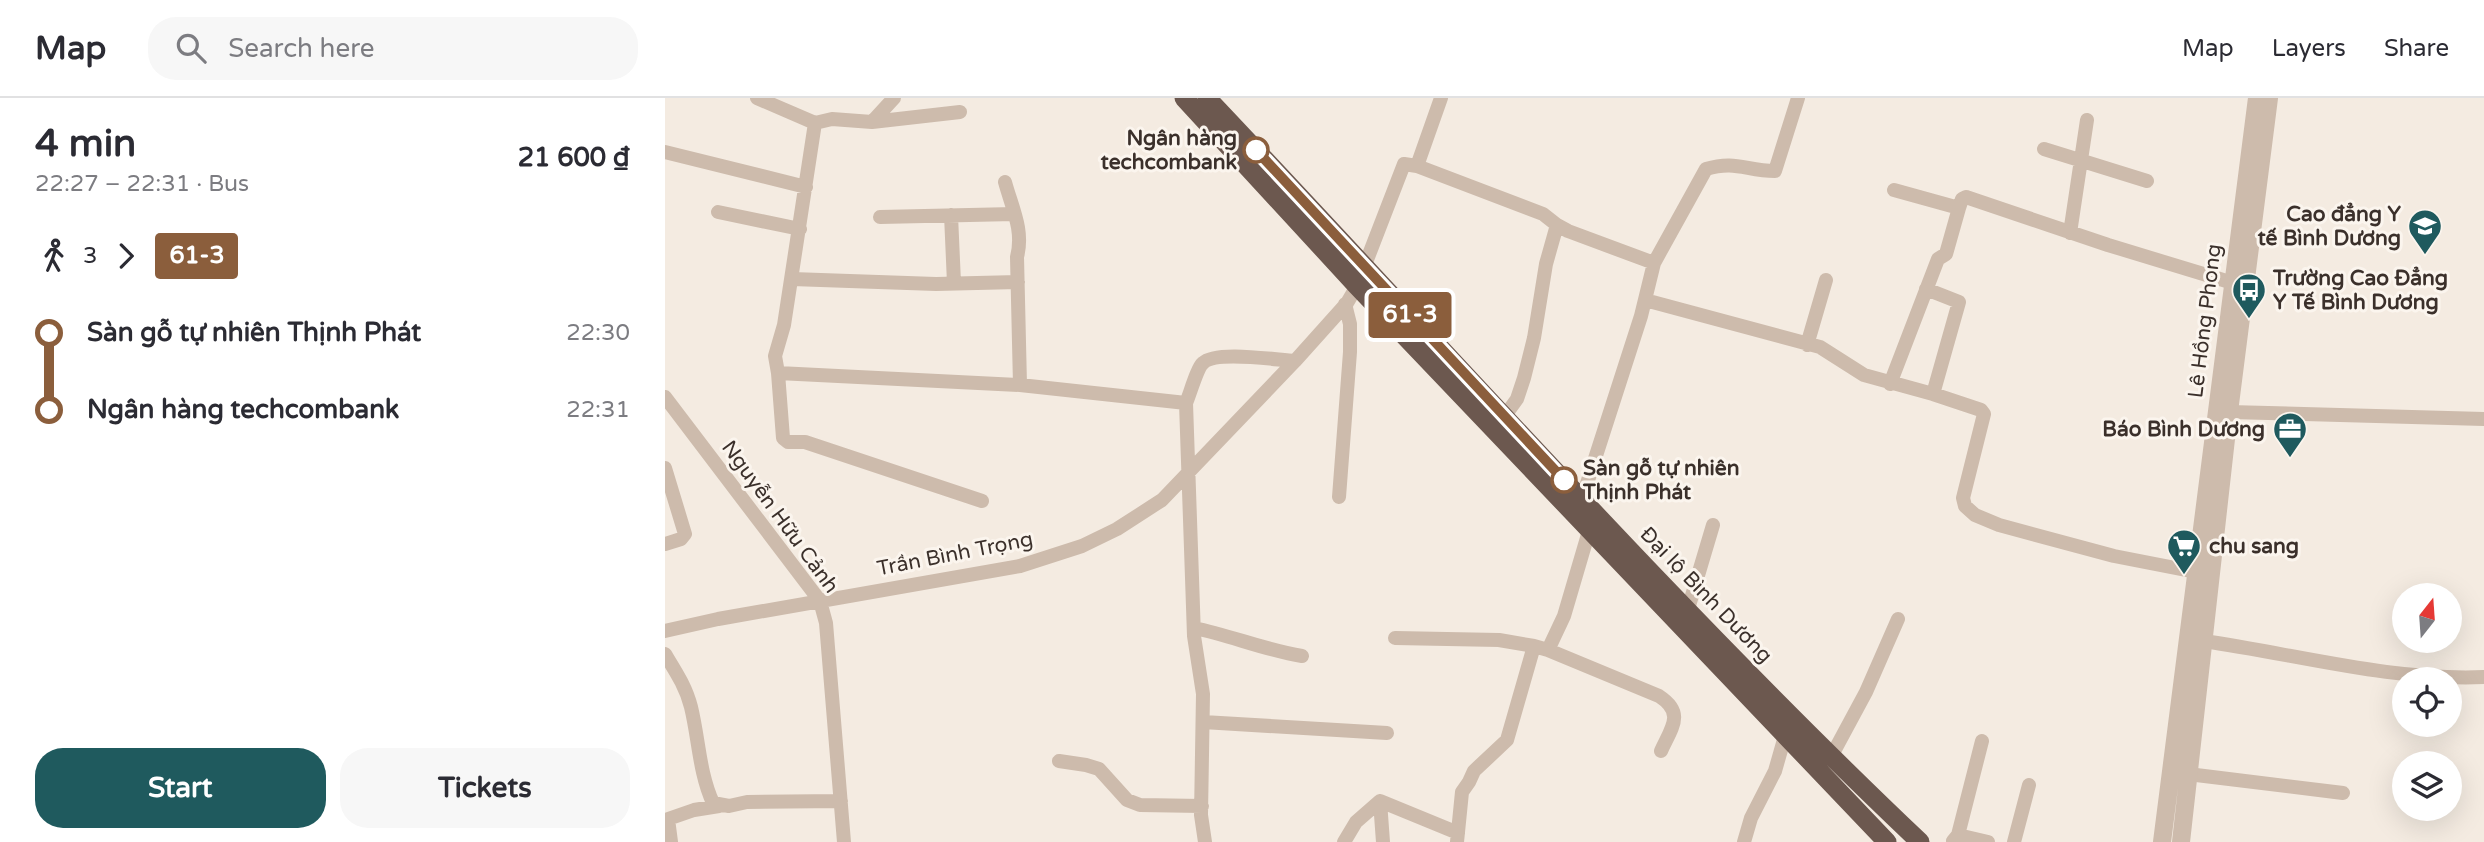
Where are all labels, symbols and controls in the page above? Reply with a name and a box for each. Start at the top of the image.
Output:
search box [148,17,638,80]
text: Map [35,29,106,68]
icon: search [172,29,210,67]
text: Search here [228,33,374,64]
text: Map [2182,34,2234,63]
text: Layers [2272,34,2346,63]
text: Share [2384,34,2449,63]
text: 4 min [35,121,136,167]
place label: Ngân hàng techcombank [1101,126,1238,175]
marker: Ngân hàng techcombank [1243,137,1269,163]
text: 21 600 ₫ [518,142,630,173]
text: 22:27 – 22:31 · Bus [35,170,249,198]
place label: Cao đẳng Y tế Bình Dương [2258,202,2402,251]
school or university icon: Cao đẳng Y tế Bình Dương [2406,207,2444,256]
icon: walk [35,237,73,275]
icon: forward [107,237,145,275]
text: 61-3 [169,241,224,270]
text: 3 [83,242,97,270]
street label: Lê Hồng Phong [2183,243,2227,399]
place label: Trường Cao Đẳng Y Tế Bình Dương [2272,266,2448,315]
bus stop icon: Trường Cao Đẳng Y Tế Bình Dương [2230,271,2268,320]
line badge: 61-3 [1361,292,1459,338]
text: 61-3 [1382,300,1438,329]
text: Sàn gỗ tự nhiên Thịnh Phát [87,317,421,348]
text: 22:30 [566,319,630,347]
text: Ngân hàng techcombank [87,394,399,425]
text: 22:31 [566,396,630,424]
office icon: Báo Bình Dương [2271,410,2309,459]
place label: Báo Bình Dương [2102,417,2265,442]
street label: Nguyễn Hữu Cảnh [716,436,844,598]
place label: Sàn gỗ tự nhiên Thịnh Phát [1582,456,1739,505]
marker: Sàn gỗ tự nhiên Thịnh Phát [1551,467,1577,493]
street label: Đại lộ Bình Dương [1635,522,1777,668]
street label: Trần Bình Trọng [875,527,1035,581]
supermarket icon: chu sang [2165,527,2203,576]
place label: chu sang [2209,534,2299,559]
north arrow [2392,583,2462,653]
map controls [2392,583,2462,821]
button: locate [2392,667,2462,737]
button: Start [35,748,326,828]
button: Tickets [340,748,630,828]
button: layers [2392,751,2462,821]

